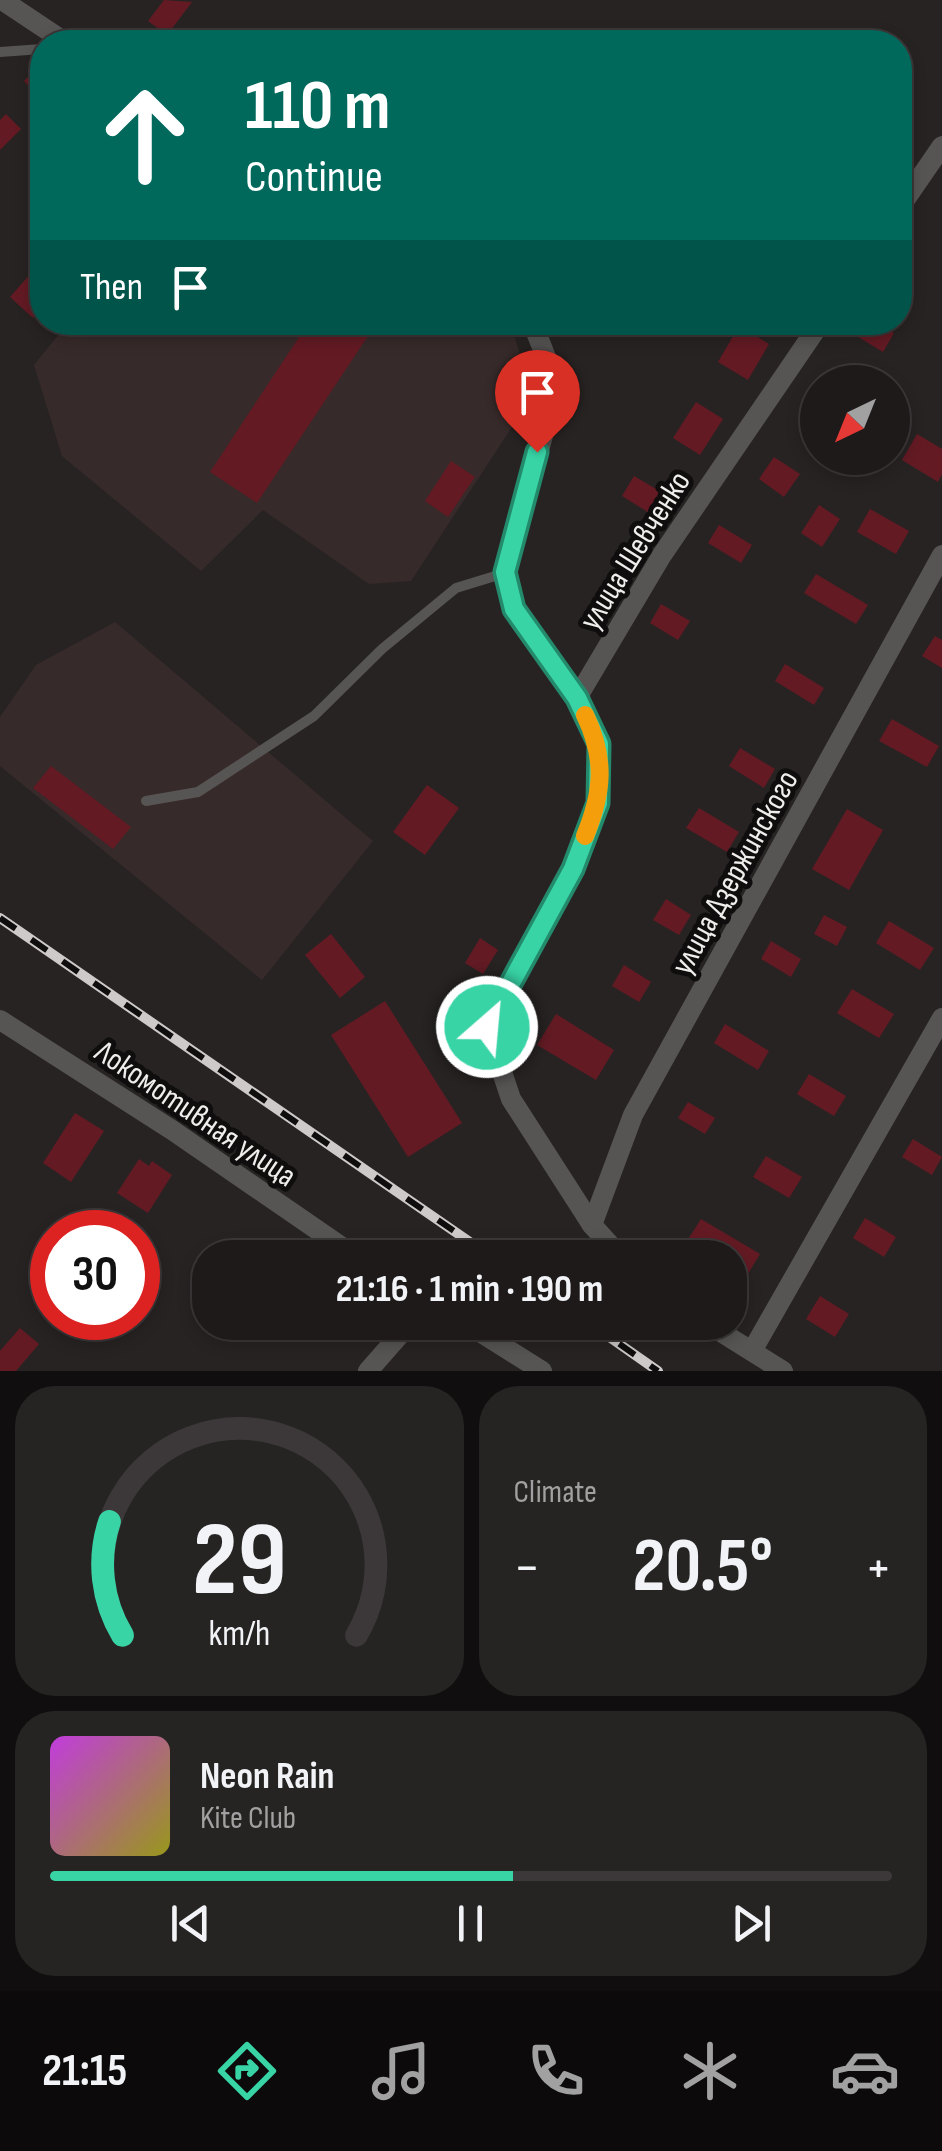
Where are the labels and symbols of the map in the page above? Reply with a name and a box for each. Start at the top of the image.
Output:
pin [495,350,580,453]
north arrow [800,365,910,475]
street label: улица Шевченко [571,464,699,637]
street label: улица Дзержинского [663,764,807,982]
position arrow [435,975,539,1079]
street label: Локомотивная улица [86,1032,303,1196]
speed limit sign: 30 [30,1210,160,1340]

